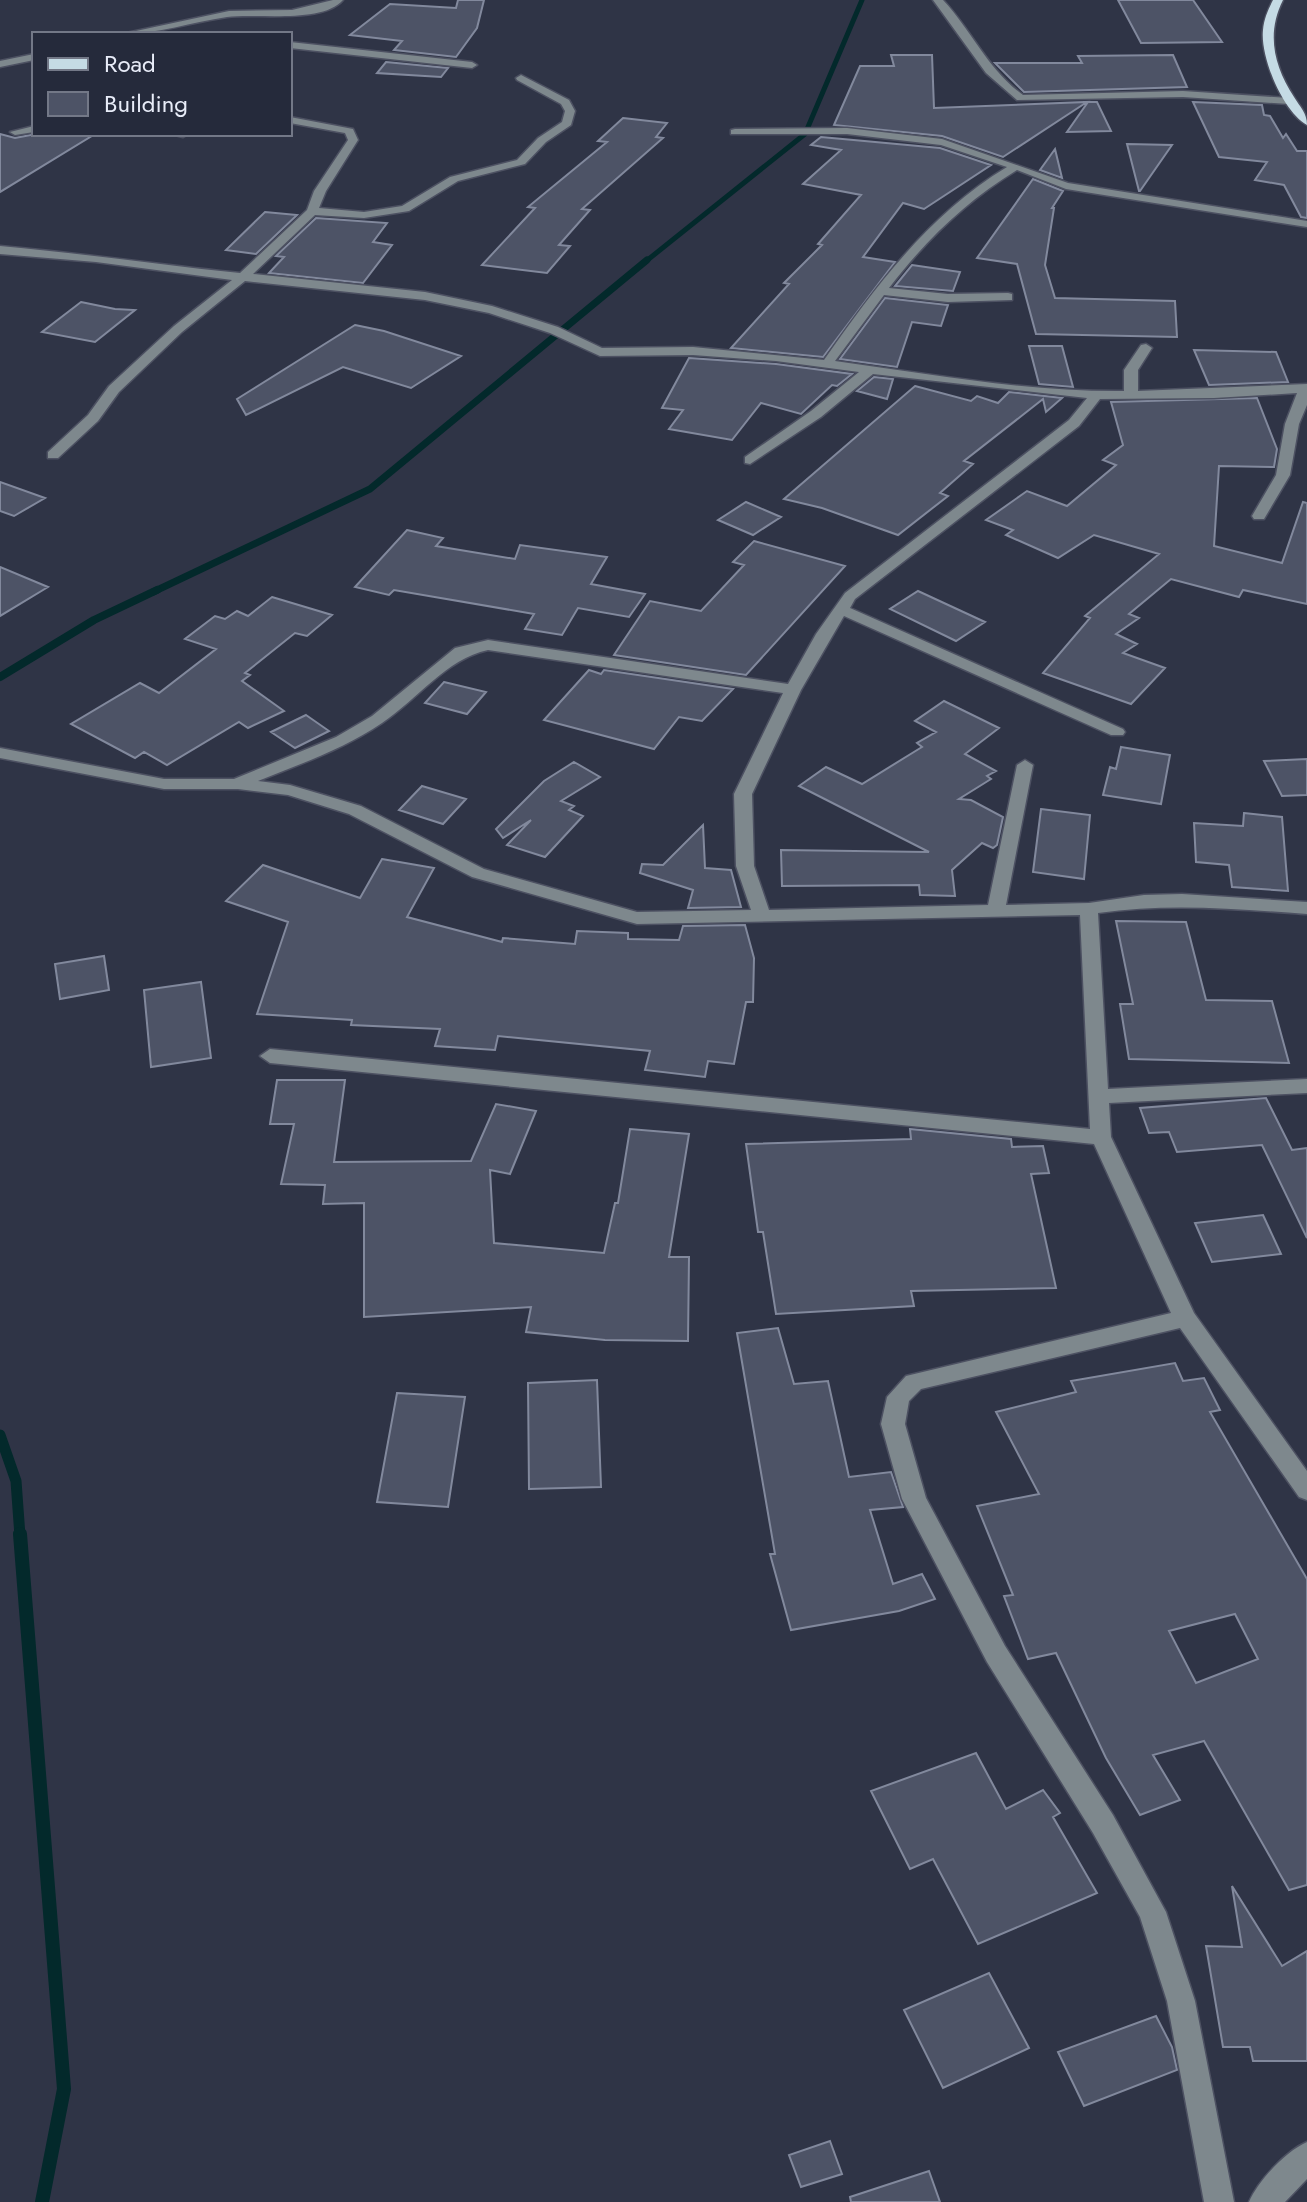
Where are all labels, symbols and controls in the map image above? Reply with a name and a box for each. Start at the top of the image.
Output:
legend [32,32,292,136]
text: Road [104,46,156,81]
text: Building [104,86,188,121]

